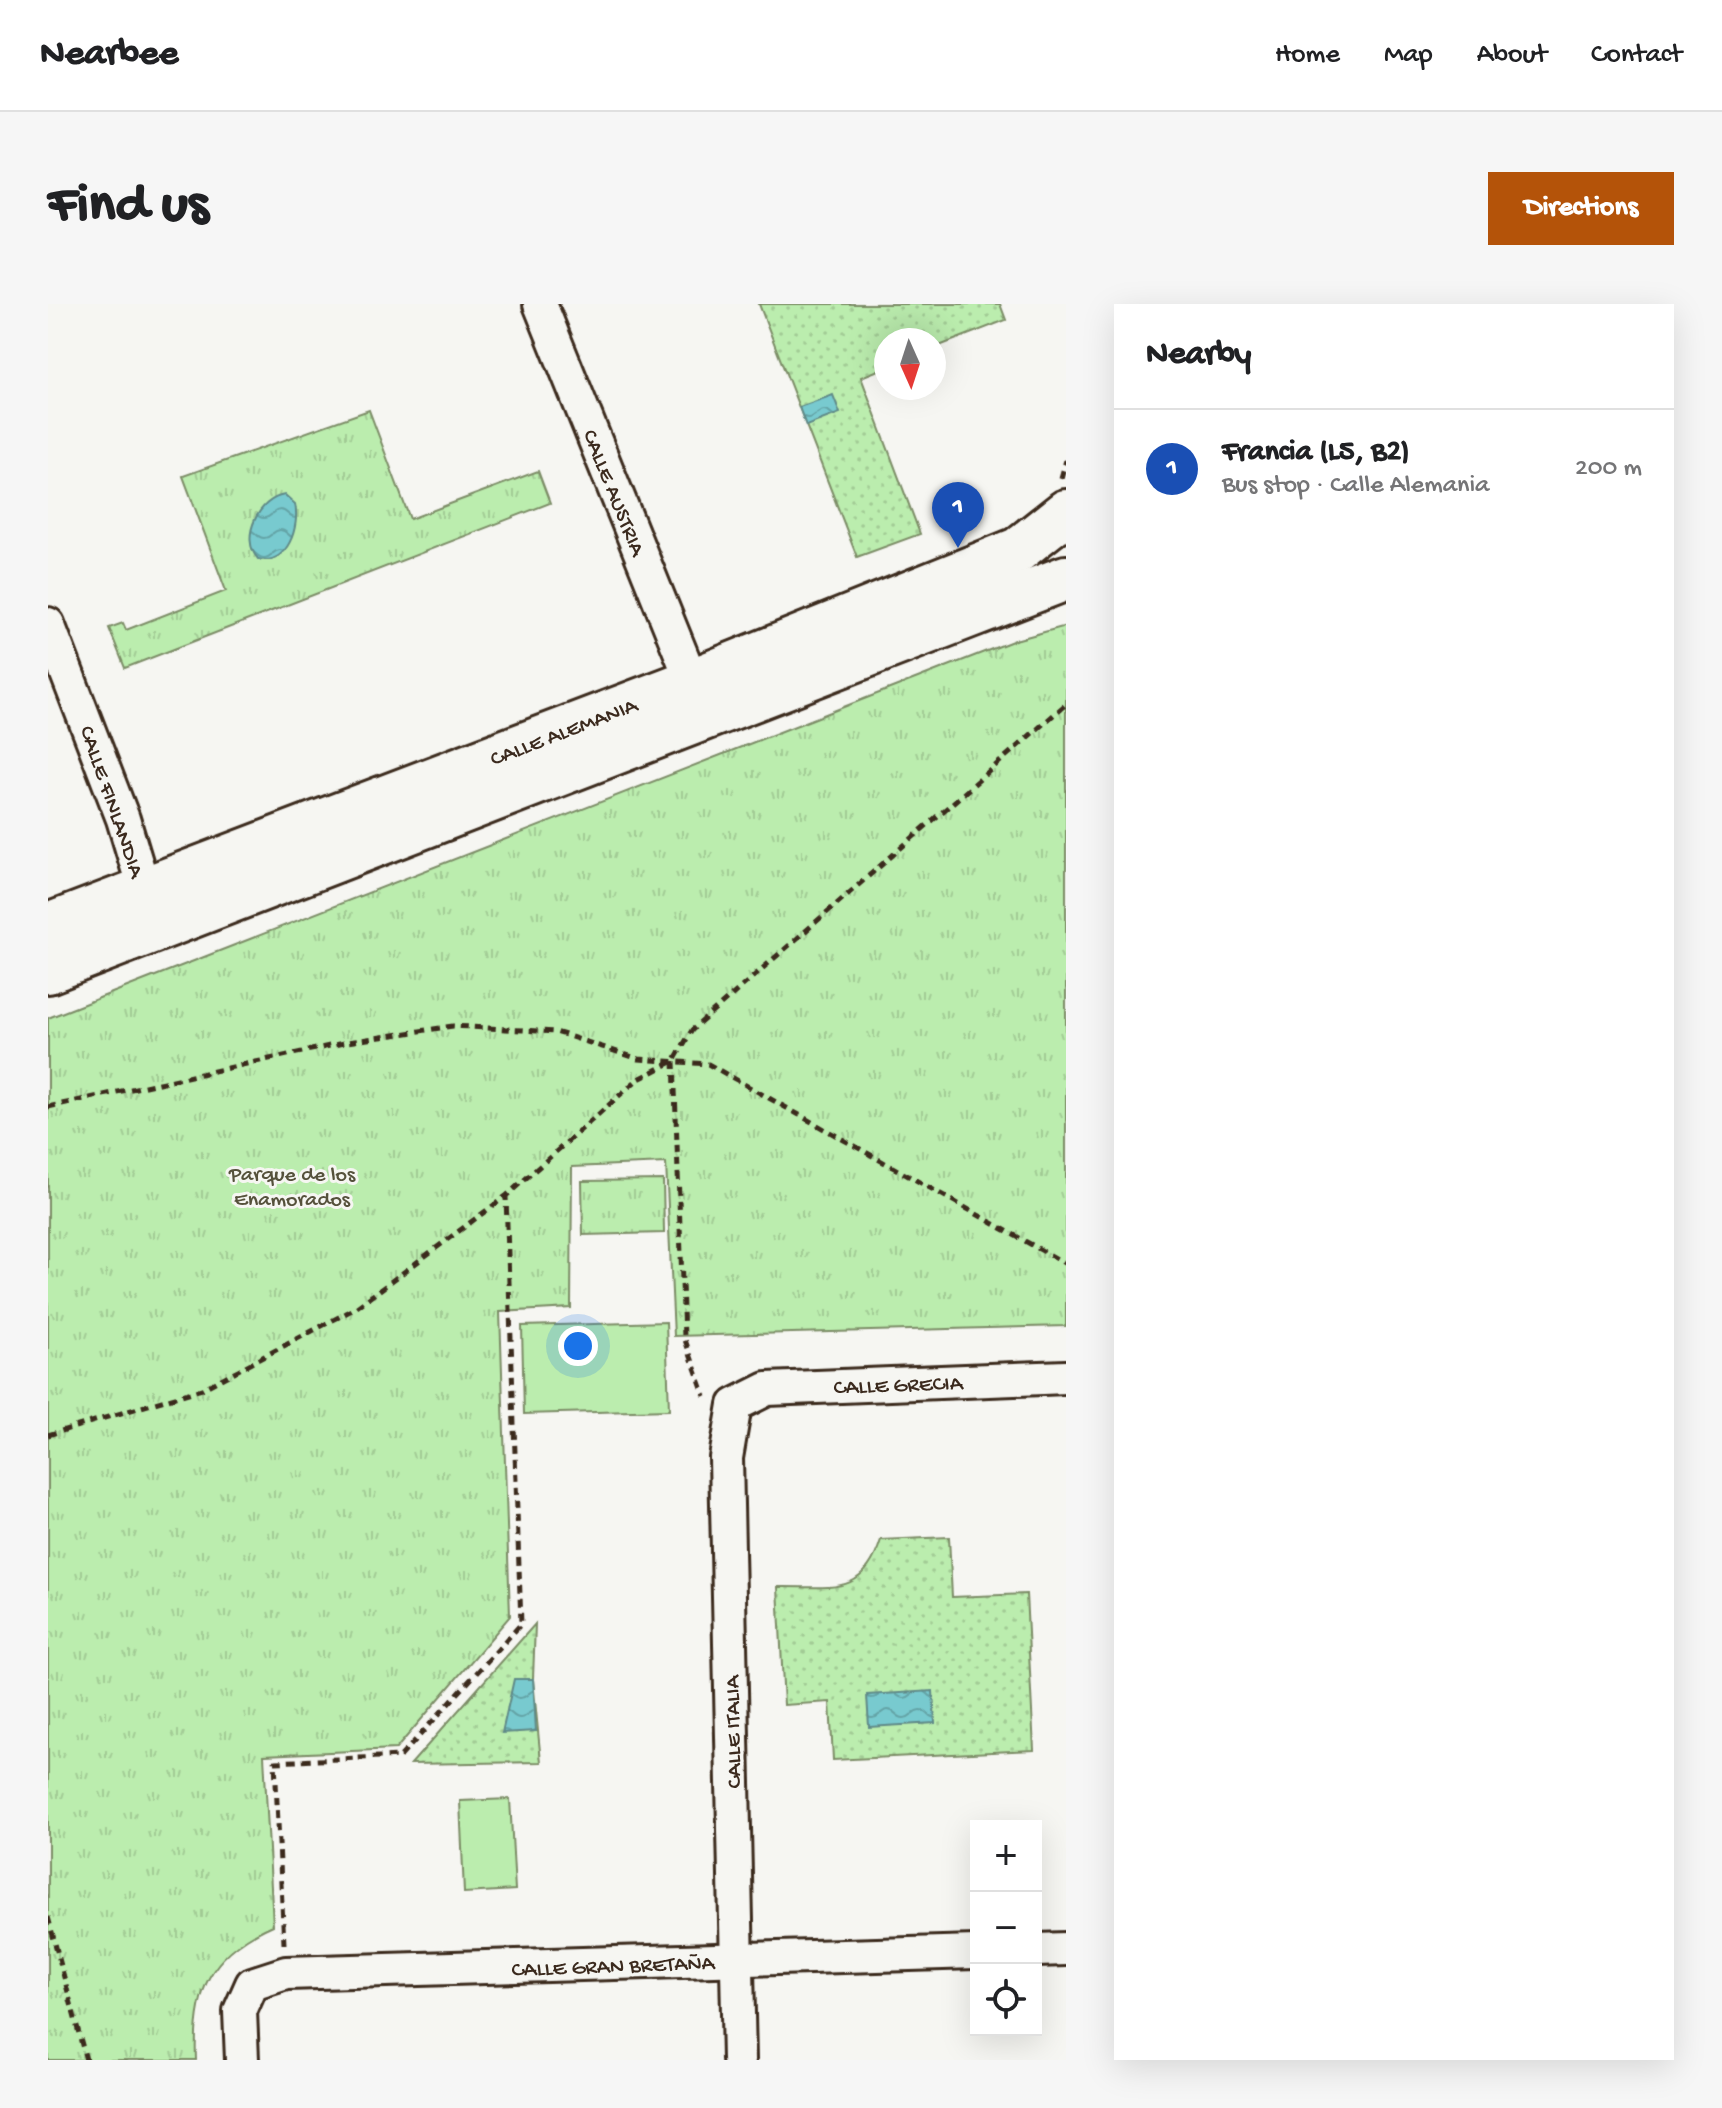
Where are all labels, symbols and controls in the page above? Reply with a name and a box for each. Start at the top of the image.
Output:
text: Nearbee [40,33,178,77]
text: Home [1275,39,1340,72]
text: Map [1384,39,1433,72]
text: About [1477,39,1547,72]
text: Contact [1591,39,1682,72]
button: Directions [1488,172,1674,245]
text: Find us [48,175,208,241]
north arrow [874,328,946,400]
text: Nearby [1146,336,1251,376]
street label: CALLE AUSTRIA [575,426,650,561]
text: Francia (L5, B2) [1222,436,1410,471]
text: 1 [1167,454,1177,485]
text: 200 m [1575,454,1642,485]
text: Bus stop · Calle Alemania [1222,471,1490,502]
pin: 1 [932,482,984,548]
street label: CALLE ALEMANIA [487,693,643,774]
street label: CALLE FINLANDIA [72,723,149,883]
park label: Parque de los Enamorados [228,1163,356,1214]
your location [558,1326,598,1366]
street label: CALLE GRECIA [833,1372,964,1402]
street label: CALLE ITALIA [721,1674,749,1789]
map controls [970,1820,1042,2036]
button: + [970,1820,1042,1892]
button: − [970,1892,1042,1964]
street label: CALLE GRAN BRETAÑA [511,1951,716,1985]
button: locate [970,1964,1042,2036]

